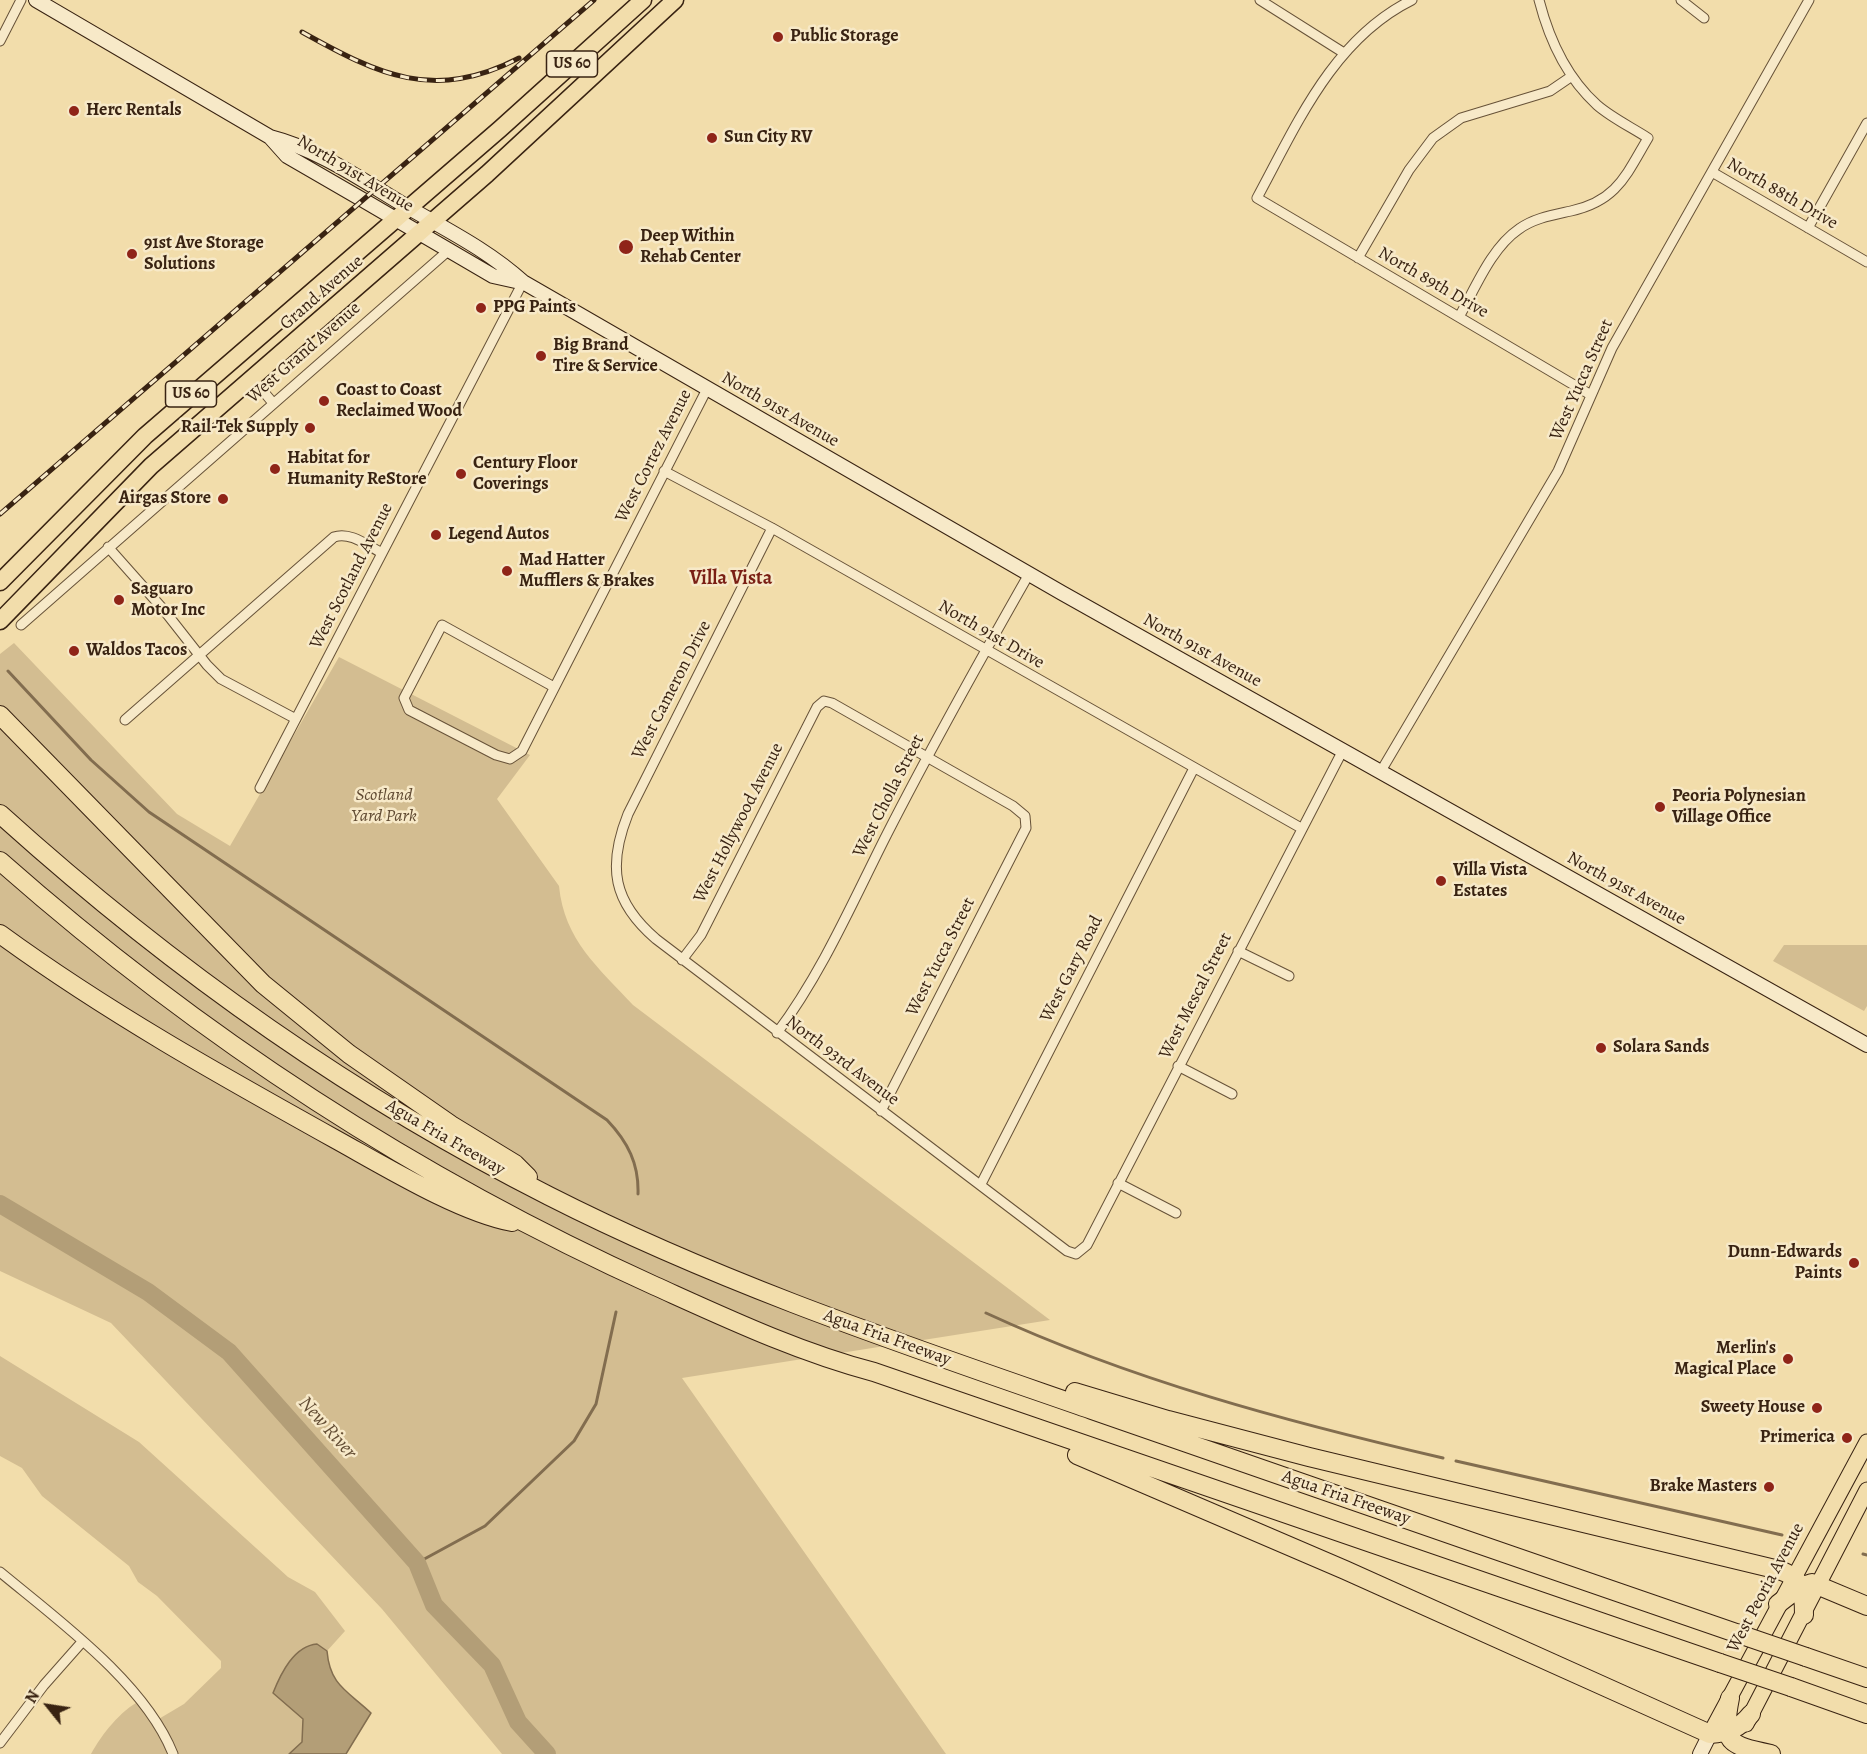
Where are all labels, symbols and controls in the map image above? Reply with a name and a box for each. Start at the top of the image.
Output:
place label: Public Storage [790,26,899,48]
marker: Public Storage [771,30,785,44]
road number: US 60 [546,51,598,77]
place label: Herc Rentals [86,100,182,122]
marker: Herc Rentals [67,104,81,118]
place label: Sun City RV [724,127,812,149]
street label: North 91st Avenue [293,131,417,217]
marker: Sun City RV [705,131,719,145]
street label: North 88th Drive [1723,154,1841,234]
place label: Deep Within Rehab Center [640,226,741,268]
place label: 91st Ave Storage Solutions [144,233,264,276]
marker: Deep Within Rehab Center [617,238,635,256]
street label: North 89th Drive [1374,243,1492,323]
marker: 91st Ave Storage Solutions [125,247,139,261]
street label: Grand Avenue [276,251,368,335]
place label: PPG Paints [493,297,576,319]
street label: West Grand Avenue [243,298,365,408]
marker: PPG Paints [474,301,488,315]
street label: West Yucca Street [1546,316,1618,444]
place label: Big Brand Tire & Service [553,335,658,378]
marker: Big Brand Tire & Service [534,349,548,363]
street label: North 91st Avenue [717,368,843,452]
place label: Coast to Coast Reclaimed Wood [336,380,462,422]
road number: US 60 [166,381,216,407]
street label: West Cortez Avenue [611,386,697,526]
marker: Coast to Coast Reclaimed Wood [317,394,331,408]
place label: Rail-Tek Supply [181,417,298,439]
marker: Rail-Tek Supply [303,421,317,435]
place label: Habitat for Humanity ReStore [287,448,427,490]
place label: Century Floor Coverings [473,453,578,496]
marker: Habitat for Humanity ReStore [268,462,282,476]
marker: Century Floor Coverings [454,467,468,481]
place label: Airgas Store [119,488,211,510]
marker: Airgas Store [216,492,230,506]
street label: West Scotland Avenue [306,499,398,653]
place label: Legend Autos [448,524,549,546]
marker: Legend Autos [429,528,443,542]
place label: Mad Hatter Mufflers & Brakes [519,550,654,592]
marker: Mad Hatter Mufflers & Brakes [500,564,514,578]
district label: Villa Vista [690,567,772,591]
place label: Saguaro Motor Inc [131,579,205,622]
marker: Saguaro Motor Inc [112,593,126,607]
street label: North 91st Drive [934,596,1048,674]
street label: North 91st Avenue [1139,609,1265,693]
street label: West Cameron Drive [628,617,716,763]
place label: Waldos Tacos [86,640,187,662]
marker: Waldos Tacos [67,644,81,658]
street label: West Cholla Street [849,731,929,861]
street label: West Hollywood Avenue [689,740,789,906]
park label: Scotland Yard Park [351,785,417,828]
place label: Peoria Polynesian Village Office [1672,786,1806,828]
marker: Peoria Polynesian Village Office [1653,800,1667,814]
street label: North 91st Avenue [1563,847,1689,931]
place label: Villa Vista Estates [1453,860,1528,902]
marker: Villa Vista Estates [1434,874,1448,888]
street label: West Yucca Street [902,894,980,1020]
street label: West Gary Road [1036,912,1108,1026]
street label: West Mescal Street [1155,929,1237,1063]
street label: North 93rd Avenue [781,1011,903,1111]
place label: Solara Sands [1613,1037,1709,1059]
marker: Solara Sands [1594,1041,1608,1055]
street label: Agua Fria Freeway [382,1095,508,1181]
place label: Dunn-Edwards Paints [1728,1242,1842,1284]
marker: Dunn-Edwards Paints [1847,1256,1861,1270]
street label: Agua Fria Freeway [820,1305,954,1371]
place label: Merlin's Magical Place [1674,1338,1776,1380]
marker: Merlin's Magical Place [1781,1352,1795,1366]
water label: New River [293,1392,361,1464]
place label: Sweety House [1701,1397,1805,1419]
marker: Sweety House [1810,1401,1824,1415]
place label: Primerica [1760,1427,1835,1449]
marker: Primerica [1840,1431,1854,1445]
street label: Agua Fria Freeway [1279,1466,1413,1530]
place label: Brake Masters [1649,1476,1757,1498]
marker: Brake Masters [1762,1480,1776,1494]
street label: West Peoria Avenue [1723,1519,1809,1657]
north arrow [18,1676,78,1736]
text: N [20,1686,45,1708]

